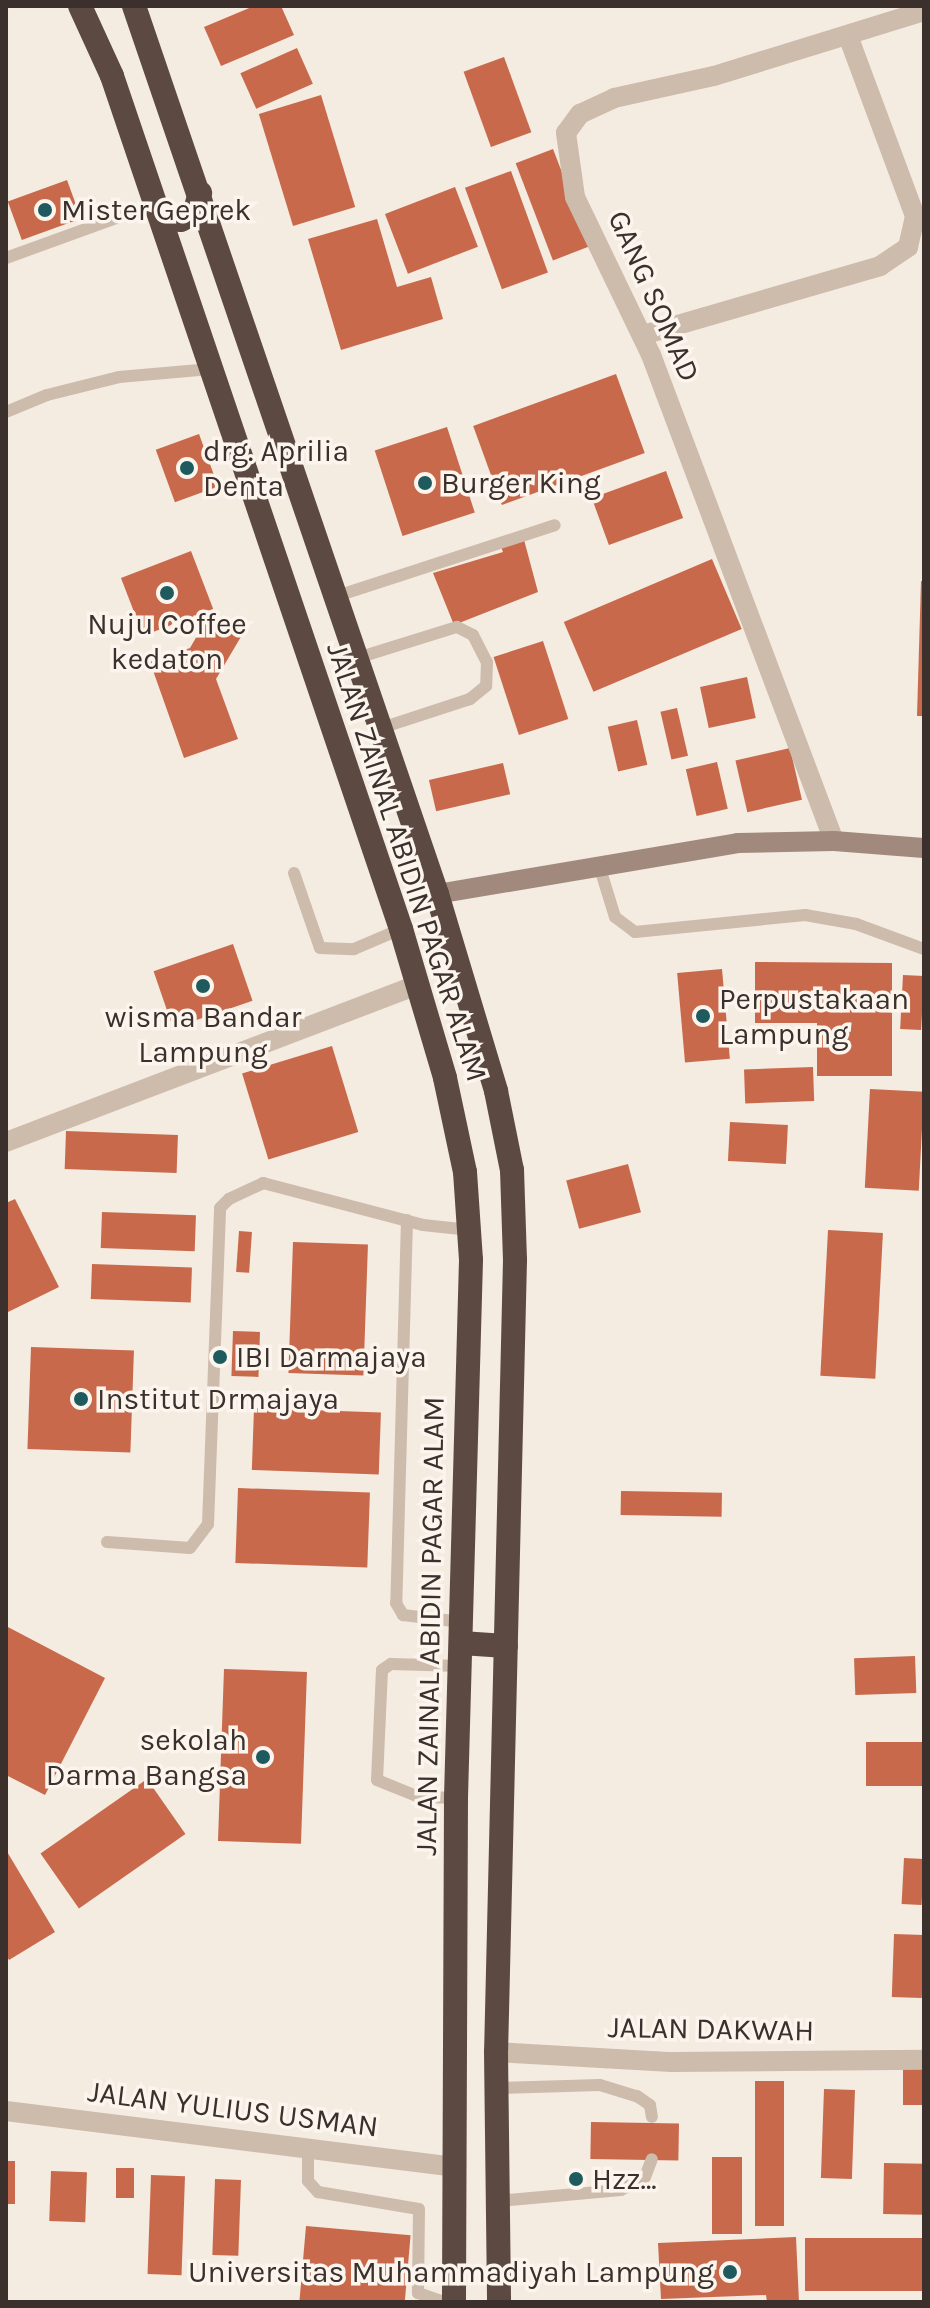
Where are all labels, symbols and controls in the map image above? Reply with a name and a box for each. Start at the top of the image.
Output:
place label: Mister Geprek [61,192,251,228]
marker: Mister Geprek [36,201,54,219]
street label: GANG SOMAD [600,205,708,387]
place label: drg. Aprilia Denta [203,433,349,504]
marker: drg. Aprilia Denta [178,459,196,477]
place label: Burger King [441,465,601,501]
marker: Burger King [416,474,434,492]
marker: Nuju Coffee kedaton [158,584,176,602]
place label: Nuju Coffee kedaton [87,606,247,676]
street label: JALAN ZAINAL ABIDIN PAGAR ALAM [319,638,495,1086]
marker: wisma Bandar Lampung [194,977,212,995]
place label: Perpustakaan Lampung [719,981,909,1052]
place label: wisma Bandar Lampung [105,999,301,1070]
marker: Perpustakaan Lampung [694,1007,712,1025]
place label: IBI Darmajaya [236,1339,427,1375]
marker: IBI Darmajaya [211,1348,229,1366]
place label: Institut Drmajaya [97,1381,339,1417]
marker: Institut Drmajaya [72,1390,90,1408]
street label: JALAN ZAINAL ABIDIN PAGAR ALAM [408,1396,452,1856]
place label: sekolah Darma Bangsa [46,1722,247,1792]
marker: sekolah Darma Bangsa [254,1748,272,1766]
street label: JALAN DAKWAH [607,2009,815,2049]
street label: JALAN YULIUS USMAN [86,2073,380,2145]
place label: Hzz... [592,2161,657,2197]
marker: Hzz... [567,2170,585,2188]
place label: Universitas Muhammadiyah Lampung [188,2254,714,2290]
marker: Universitas Muhammadiyah Lampung [721,2263,739,2281]

